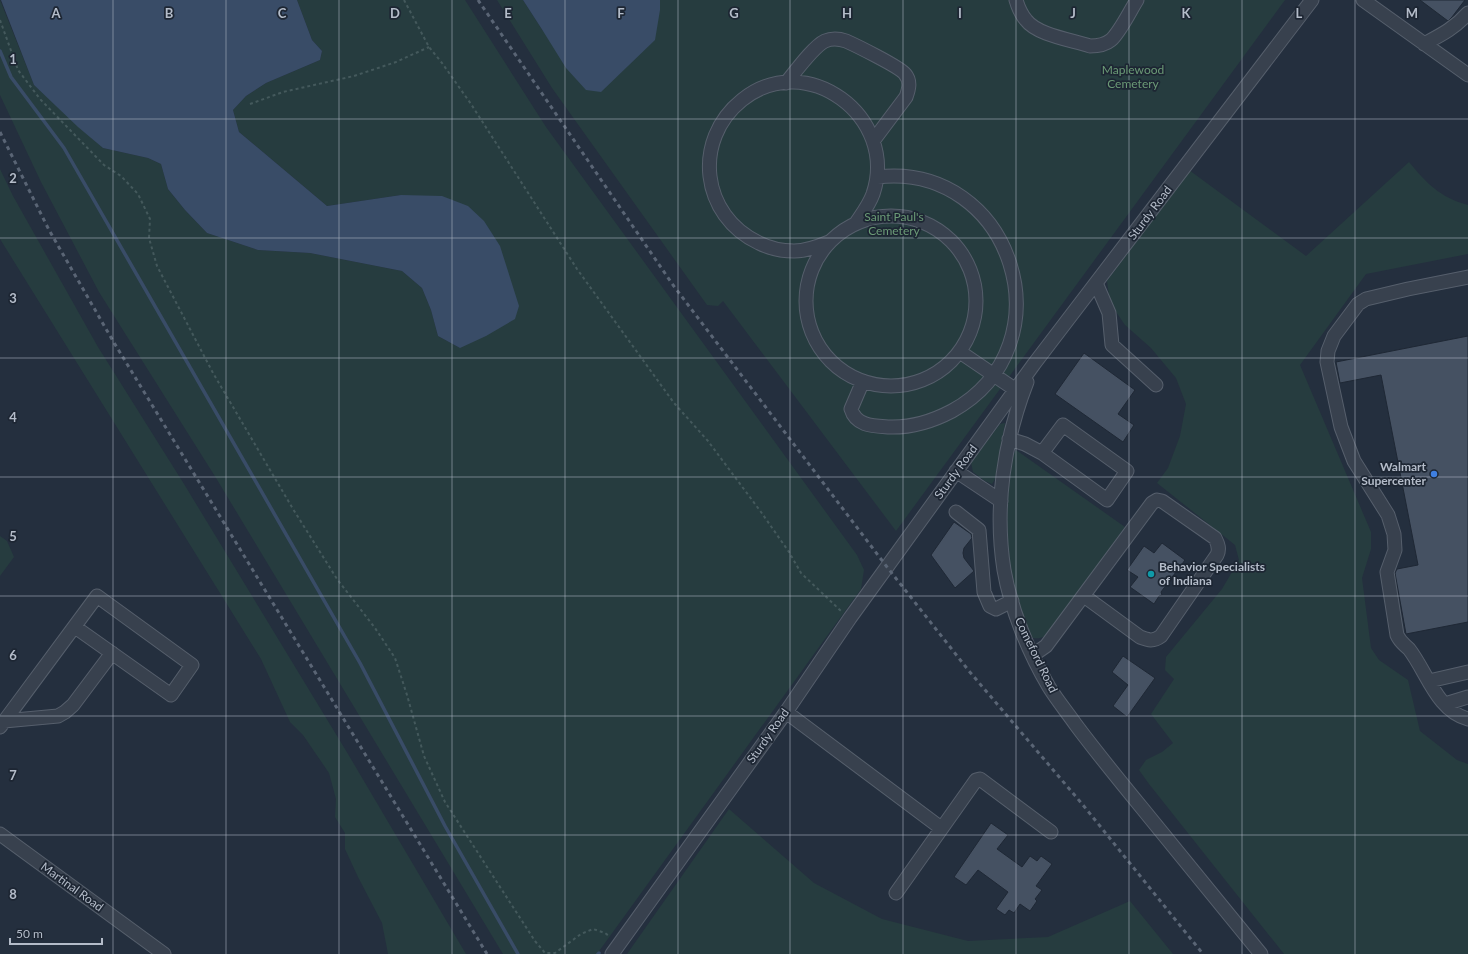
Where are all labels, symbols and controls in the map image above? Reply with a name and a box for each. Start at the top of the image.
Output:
text: A [50,5,61,21]
text: B [165,5,174,21]
text: C [278,5,287,21]
text: D [390,5,400,21]
text: E [504,5,512,21]
text: F [617,5,625,21]
text: G [729,5,739,21]
text: H [842,5,852,21]
text: I [958,5,962,21]
text: J [1070,5,1076,21]
text: K [1182,5,1192,21]
text: L [1296,5,1303,21]
text: M [1406,5,1418,21]
text: 1 [9,51,17,67]
park label: Maplewood Cemetery [1102,62,1164,91]
text: 2 [9,170,17,186]
street label: Sturdy Road [1124,183,1175,243]
park label: Saint Paul's Cemetery [864,209,924,238]
text: 3 [9,290,17,306]
text: 4 [9,409,17,425]
street label: Sturdy Road [931,442,980,502]
place label: Walmart Supercenter [1361,459,1427,488]
marker: Walmart Supercenter [1429,469,1439,479]
text: 5 [9,528,17,544]
place label: Behavior Specialists of Indiana [1159,559,1265,588]
marker: Behavior Specialists of Indiana [1146,569,1156,579]
street label: Comeford Road [1012,615,1061,695]
text: 6 [9,647,17,663]
street label: Sturdy Road [743,705,792,766]
text: 7 [9,767,17,783]
street label: Martinal Road [38,859,107,914]
text: 8 [9,886,17,902]
scale bar [10,920,102,946]
text: 50 m [16,926,43,941]

